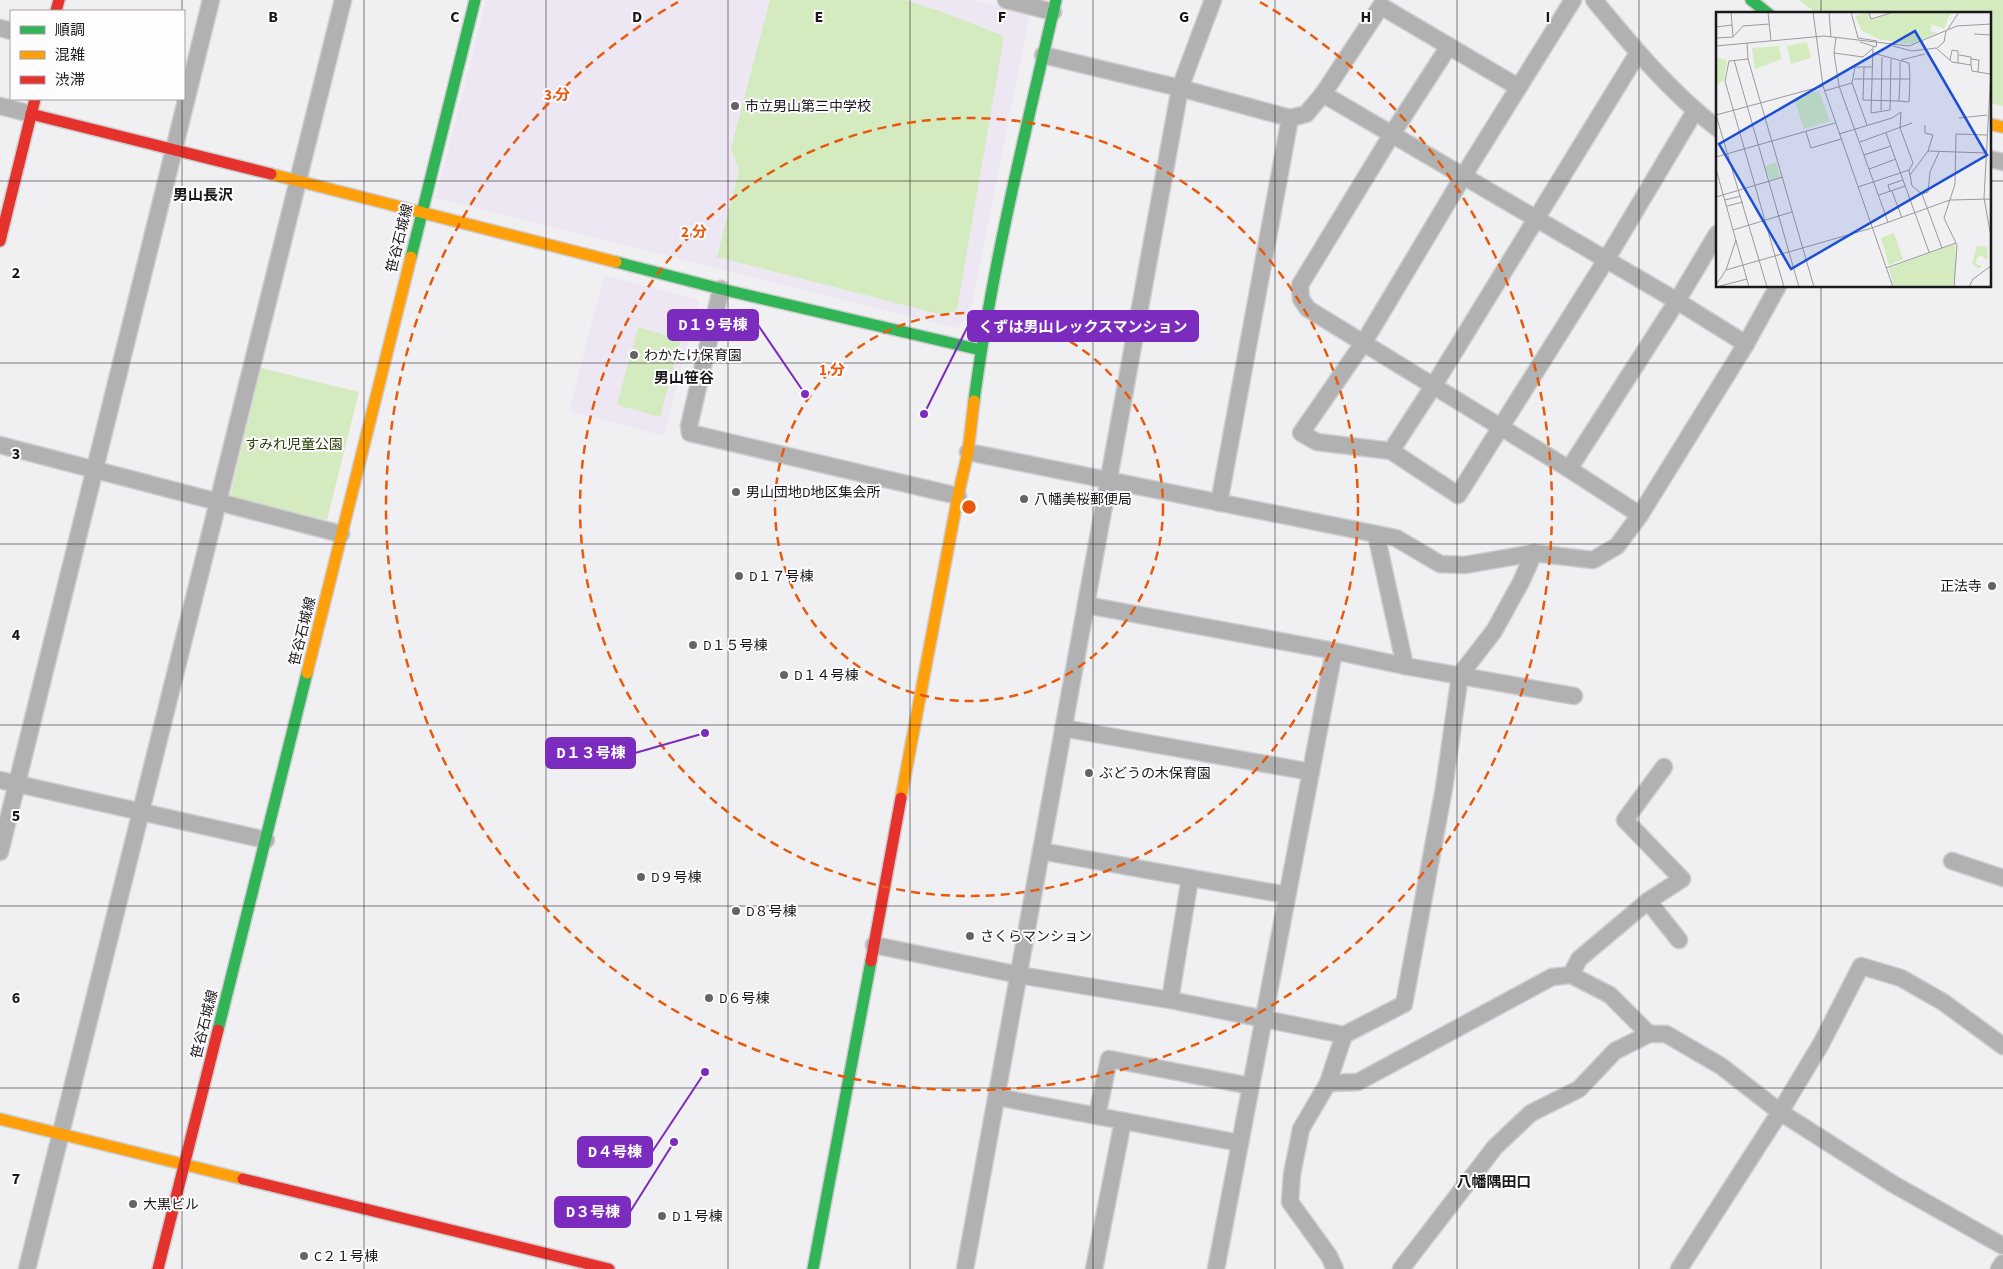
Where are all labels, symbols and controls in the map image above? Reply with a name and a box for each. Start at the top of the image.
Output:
text: B [268,6,278,28]
text: C [450,6,460,28]
text: D [632,6,642,28]
text: E [815,6,823,28]
text: F [998,6,1006,28]
text: G [1179,6,1189,28]
text: H [1361,6,1371,28]
text: I [1546,6,1550,28]
legend [10,10,185,100]
inset map [1716,12,1990,288]
text: 順調 [55,20,85,41]
text: 混雑 [55,45,85,66]
text: 渋滞 [55,70,85,91]
text: 3 分 [544,85,570,106]
place label: 市立男山第三中学校 [745,97,871,117]
marker: 市立男山第三中学校 [729,100,741,112]
district label: 男山長沢 [173,185,233,206]
street label: 笹谷石城線 [382,202,418,275]
text: 2 分 [681,222,707,243]
text: 2 [12,262,20,284]
callout: D１９号棟 [668,310,758,340]
callout: くずは男山レックスマンション [968,311,1198,341]
text: D１９号棟 [678,315,748,336]
text: くずは男山レックスマンション [978,317,1188,338]
place label: わかたけ保育園 [644,346,742,366]
marker: わかたけ保育園 [628,349,640,361]
text: 1 分 [819,360,845,381]
district label: 男山笹谷 [654,368,714,389]
park label: すみれ児童公園 [245,435,343,455]
text: 3 [12,443,20,465]
place label: 男山団地D地区集会所 [746,483,881,503]
marker: 男山団地D地区集会所 [730,486,742,498]
place label: 八幡美桜郵便局 [1034,490,1132,510]
marker: 八幡美桜郵便局 [1018,493,1030,505]
centre of rings [960,498,978,516]
place label: D１７号棟 [749,567,814,587]
marker: D１７号棟 [733,570,745,582]
place label: 正法寺 [1940,577,1982,597]
marker: 正法寺 [1986,580,1998,592]
street label: 笹谷石城線 [285,595,321,668]
text: 4 [12,624,21,646]
place label: D１５号棟 [703,636,768,656]
marker: D１５号棟 [687,639,699,651]
place label: D１４号棟 [794,666,859,686]
marker: D１４号棟 [778,669,790,681]
callout: D１３号棟 [546,738,635,768]
text: D１３号棟 [556,743,626,764]
place label: ぶどうの木保育園 [1099,764,1211,784]
marker: ぶどうの木保育園 [1083,767,1095,779]
text: 5 [12,805,20,827]
place label: D９号棟 [651,868,702,888]
marker: D９号棟 [635,871,647,883]
place label: D８号棟 [746,902,797,922]
marker: D８号棟 [730,905,742,917]
place label: さくらマンション [980,927,1092,947]
marker: さくらマンション [964,930,976,942]
text: 6 [12,987,20,1009]
street label: 笹谷石城線 [187,988,223,1061]
place label: D６号棟 [719,989,770,1009]
marker: D６号棟 [703,992,715,1004]
callout: D４号棟 [578,1137,652,1167]
text: D４号棟 [588,1142,642,1163]
text: 7 [12,1168,20,1190]
district label: 八幡隅田口 [1456,1172,1532,1193]
place label: 大黒ビル [143,1195,199,1215]
callout: D３号棟 [555,1197,630,1227]
marker: 大黒ビル [127,1198,139,1210]
text: D３号棟 [566,1202,620,1223]
place label: D１号棟 [672,1207,723,1227]
marker: D１号棟 [656,1210,668,1222]
place label: C２１号棟 [314,1247,378,1267]
marker: C２１号棟 [298,1250,310,1262]

